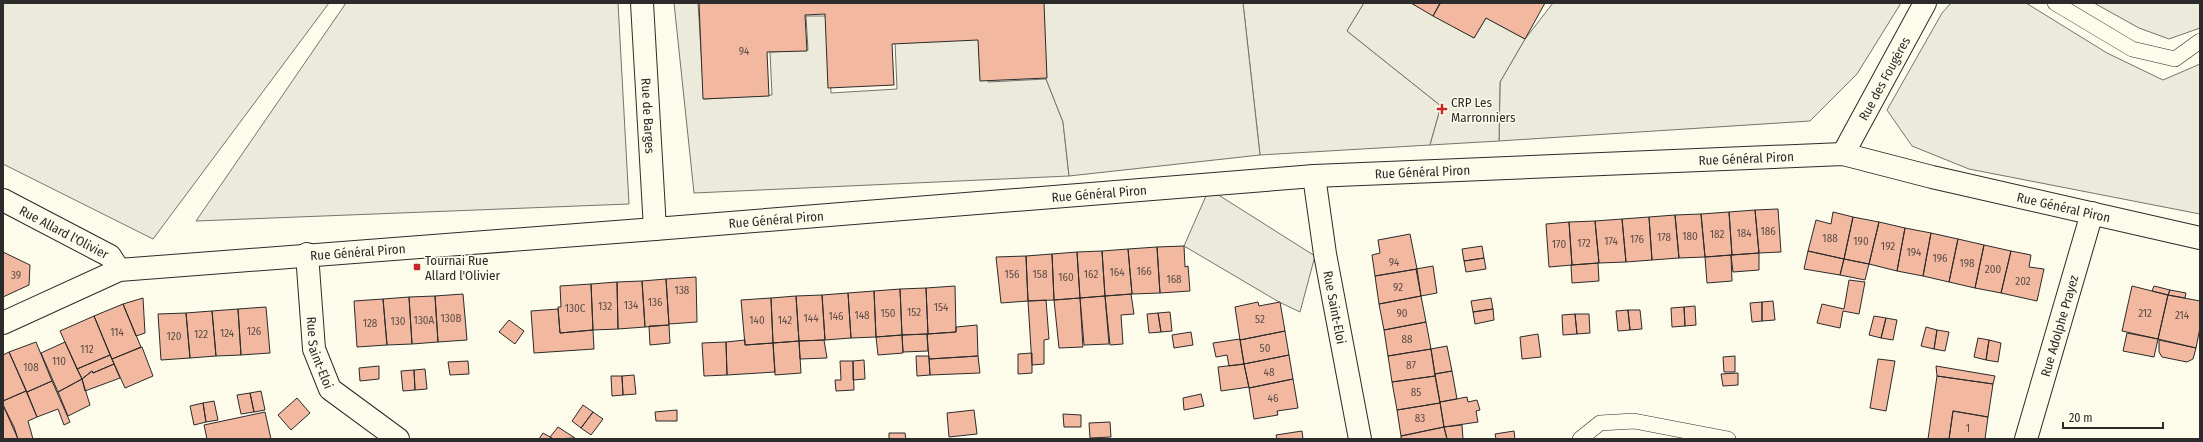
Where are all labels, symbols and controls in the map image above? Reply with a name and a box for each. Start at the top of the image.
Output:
street label: Rue des Fougères [1855,34,1913,123]
house number: 94 [739,45,750,58]
street label: Rue de Barges [639,78,658,154]
place label: CRP Les Marronniers [1451,95,1516,125]
marker: CRP Les Marronniers [1436,103,1448,115]
street label: Rue Général Piron [1698,149,1794,168]
street label: Rue Général Piron [1374,162,1470,181]
street label: Rue Général Piron [1051,182,1147,205]
street label: Rue Général Piron [2016,189,2112,225]
street label: Rue Allard l'Olivier [17,203,112,262]
street label: Rue Général Piron [728,208,824,231]
house number: 186 [1760,225,1776,238]
house number: 184 [1736,227,1752,240]
house number: 182 [1710,228,1724,241]
house number: 180 [1682,230,1698,243]
house number: 178 [1657,231,1672,244]
house number: 188 [1822,232,1838,245]
house number: 176 [1630,233,1645,246]
house number: 174 [1604,235,1619,248]
house number: 190 [1853,235,1869,248]
house number: 172 [1577,237,1591,250]
house number: 170 [1552,238,1566,251]
house number: 192 [1881,240,1895,253]
street label: Rue Général Piron [310,241,406,263]
house number: 194 [1907,246,1922,259]
house number: 196 [1932,252,1948,265]
place label: Tournai Rue Allard l'Olivier [425,253,500,283]
house number: 94 [1389,256,1400,269]
house number: 198 [1959,257,1975,270]
marker: Tournai Rue Allard l'Olivier [412,262,422,272]
house number: 200 [1985,263,2001,276]
house number: 166 [1136,265,1152,278]
house number: 164 [1109,266,1125,279]
house number: 156 [1005,268,1020,281]
house number: 158 [1033,268,1048,281]
house number: 162 [1084,268,1098,281]
house number: 39 [11,269,21,282]
street label: Rue Saint-Eloi [1321,269,1349,345]
house number: 160 [1058,271,1074,284]
house number: 168 [1166,273,1182,286]
street label: Rue Adolphe Prayez [2037,273,2081,378]
house number: 202 [2015,275,2031,288]
house number: 92 [1393,281,1403,294]
house number: 138 [675,284,690,297]
house number: 136 [648,296,663,309]
house number: 134 [624,299,639,312]
house number: 132 [598,300,612,313]
house number: 154 [934,301,949,314]
house number: 130C [565,302,586,315]
house number: 152 [907,306,921,319]
house number: 150 [880,307,896,320]
house number: 90 [1396,307,1408,320]
house number: 212 [2138,307,2152,320]
house number: 148 [854,309,870,322]
house number: 214 [2175,309,2190,322]
house number: 146 [828,310,844,323]
house number: 130B [441,312,462,325]
house number: 144 [804,312,819,325]
house number: 52 [1255,313,1265,326]
house number: 130A [414,314,435,327]
house number: 140 [749,314,765,327]
house number: 142 [778,314,792,327]
house number: 130 [391,315,406,328]
street label: Rue Saint-Eloi [304,316,337,391]
house number: 128 [363,317,378,330]
house number: 126 [247,325,262,338]
house number: 114 [110,326,125,339]
house number: 124 [220,327,235,340]
house number: 122 [194,328,208,341]
house number: 120 [167,330,182,343]
house number: 88 [1402,333,1413,346]
house number: 50 [1260,342,1271,355]
house number: 112 [80,343,94,356]
house number: 110 [52,355,66,368]
house number: 87 [1406,359,1416,372]
house number: 108 [23,361,39,374]
house number: 48 [1264,366,1275,379]
house number: 85 [1411,386,1421,399]
house number: 46 [1268,392,1279,405]
scale bar [2063,404,2163,430]
text: 20 m [2069,411,2093,425]
house number: 83 [1415,412,1425,425]
house number: 1 [1966,422,1970,435]

